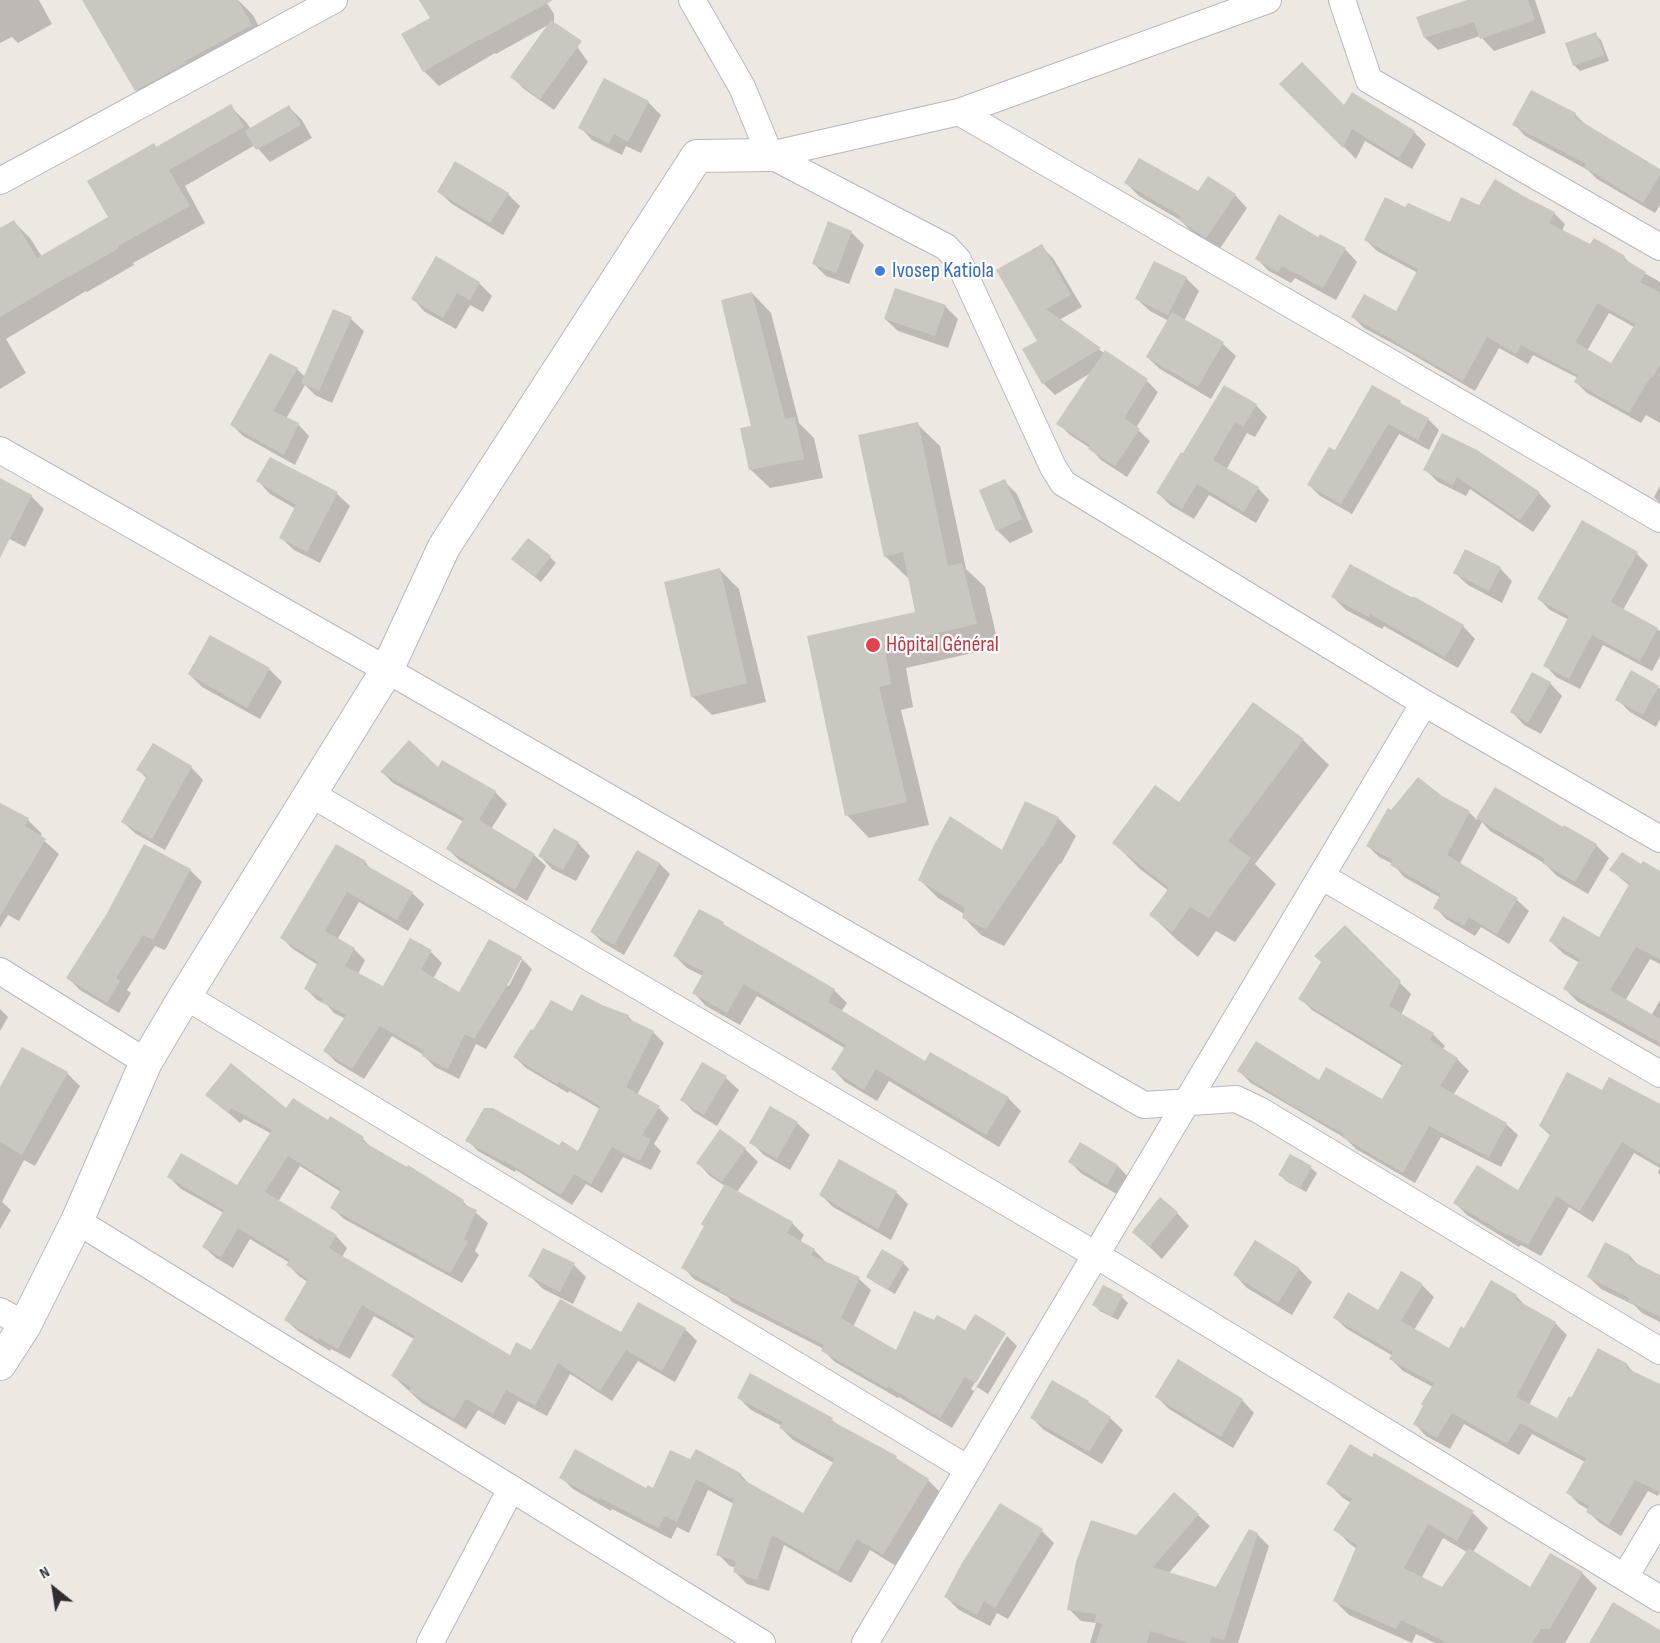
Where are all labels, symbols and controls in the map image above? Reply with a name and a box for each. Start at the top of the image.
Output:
place label: Ivosep Katiola [892,258,994,284]
marker: Ivosep Katiola [873,264,887,278]
place label: Hôpital Général [886,632,999,658]
marker: Hôpital Général [864,636,882,654]
north arrow [24,1559,84,1619]
text: N [36,1563,53,1583]

